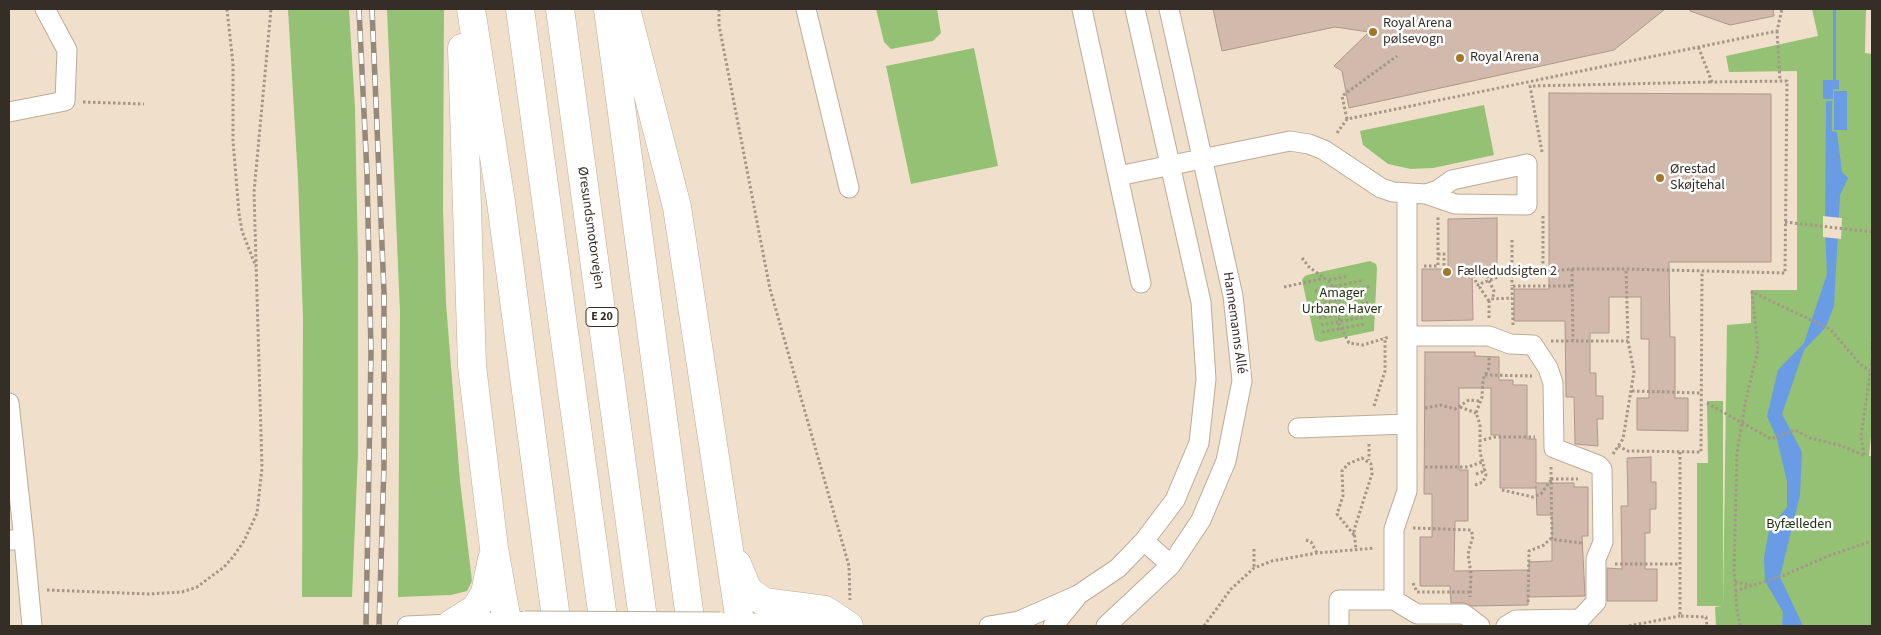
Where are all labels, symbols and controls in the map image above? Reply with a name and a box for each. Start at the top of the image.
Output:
place label: Royal Arena pølsevogn [1383,16,1452,48]
marker: Royal Arena pølsevogn [1367,26,1379,38]
place label: Royal Arena [1470,50,1539,66]
marker: Royal Arena [1454,52,1466,64]
place label: Ørestad Skøjtehal [1670,162,1725,194]
street label: Øresundsmotorvejen [573,166,607,290]
marker: Ørestad Skøjtehal [1654,172,1666,184]
place label: Fælledudsigten 2 [1457,264,1557,280]
marker: Fælledudsigten 2 [1441,266,1453,278]
street label: Hannemanns Allé [1219,271,1249,375]
park label: Amager Urbane Haver [1302,286,1382,318]
road number: E 20 [586,308,618,326]
park label: Byfælleden [1766,517,1832,533]

